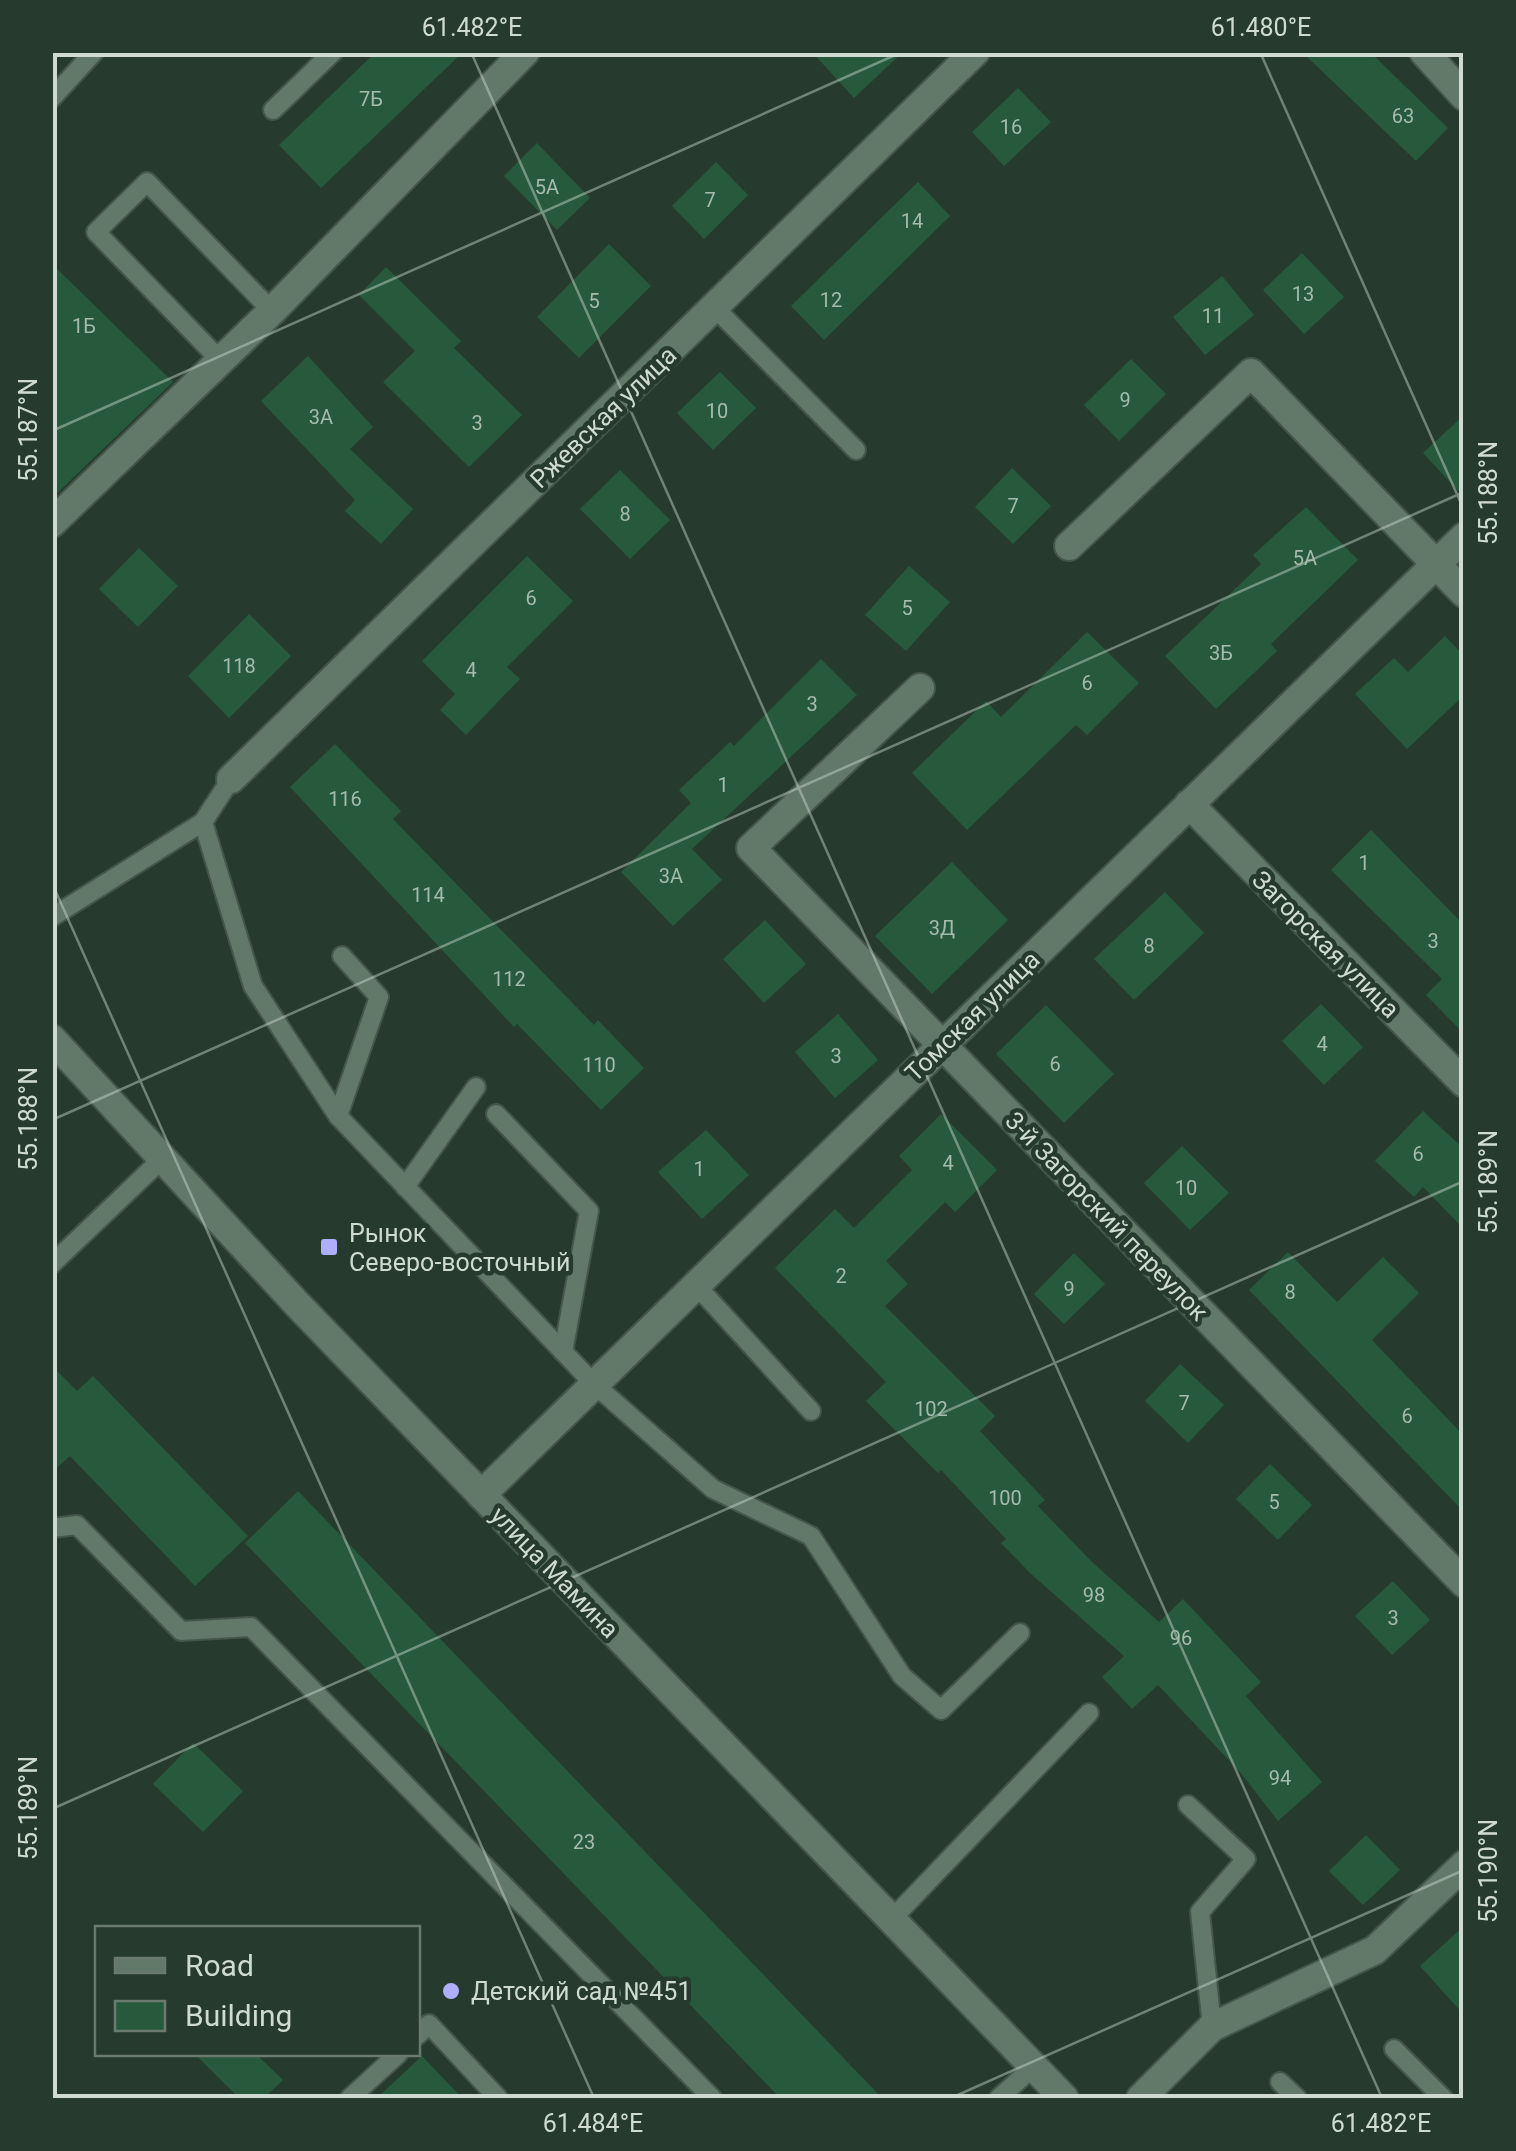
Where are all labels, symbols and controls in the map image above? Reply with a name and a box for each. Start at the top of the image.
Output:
text: 61.482°E [422,13,522,42]
text: 61.480°E [1211,13,1311,42]
house number: 7Б [359,87,383,111]
house number: 63 [1392,104,1414,128]
house number: 16 [1000,115,1022,139]
house number: 5А [535,175,559,199]
house number: 7 [704,188,716,212]
house number: 14 [901,209,923,233]
house number: 13 [1292,282,1314,306]
house number: 12 [820,288,842,312]
house number: 5 [588,289,600,313]
house number: 11 [1202,304,1224,328]
house number: 1Б [72,314,96,338]
street label: Ржевская улица [525,341,682,494]
text: 55.187°N [14,378,43,482]
house number: 9 [1119,388,1131,412]
house number: 10 [706,399,728,423]
house number: 3А [309,405,333,429]
house number: 3 [471,411,483,435]
text: 55.188°N [1474,441,1503,545]
house number: 7 [1007,494,1019,518]
house number: 8 [619,502,631,526]
house number: 5А [1293,546,1317,570]
house number: 6 [525,586,537,610]
house number: 5 [901,596,913,620]
house number: 3Б [1209,641,1233,665]
house number: 118 [222,654,256,678]
house number: 4 [465,658,477,682]
house number: 6 [1081,671,1093,695]
house number: 3 [806,692,818,716]
house number: 1 [717,773,729,797]
house number: 116 [328,787,362,811]
house number: 1 [1358,851,1370,875]
house number: 3А [659,864,683,888]
street label: Загорская улица [1246,865,1405,1024]
house number: 114 [411,883,445,907]
house number: 3Д [929,916,955,940]
house number: 3 [1427,929,1439,953]
house number: 8 [1143,934,1155,958]
street label: Томская улица [899,945,1045,1088]
house number: 112 [492,967,526,991]
house number: 4 [1316,1032,1328,1056]
house number: 3 [830,1044,842,1068]
house number: 6 [1049,1052,1061,1076]
house number: 110 [582,1053,616,1077]
text: 55.188°N [14,1067,43,1171]
street label: 3-й Загорский переулок [999,1106,1214,1327]
text: 55.189°N [1474,1130,1503,1234]
house number: 6 [1412,1142,1424,1166]
house number: 4 [942,1151,954,1175]
house number: 1 [693,1157,705,1181]
house number: 10 [1175,1176,1197,1200]
place label: Рынок Северо-восточный [349,1219,571,1277]
marker: Рынок Северо-восточный [318,1236,340,1258]
house number: 2 [835,1264,847,1288]
house number: 9 [1063,1277,1075,1301]
house number: 8 [1284,1280,1296,1304]
house number: 7 [1178,1391,1190,1415]
house number: 102 [914,1397,948,1421]
house number: 6 [1401,1404,1413,1428]
house number: 100 [988,1486,1022,1510]
house number: 5 [1268,1490,1280,1514]
street label: улица Мамина [485,1501,625,1644]
house number: 98 [1083,1583,1105,1607]
house number: 3 [1387,1606,1399,1630]
house number: 96 [1170,1626,1192,1650]
text: 55.189°N [14,1756,43,1860]
house number: 94 [1269,1766,1291,1790]
text: 55.190°N [1474,1819,1503,1923]
house number: 23 [573,1830,595,1854]
legend [95,1926,420,2056]
text: Road [185,1948,254,1983]
place label: Детский сад №451 [471,1977,691,2006]
marker: Детский сад №451 [440,1980,462,2002]
text: Building [185,1998,292,2033]
text: 61.484°E [543,2109,643,2138]
text: 61.482°E [1331,2109,1431,2138]

